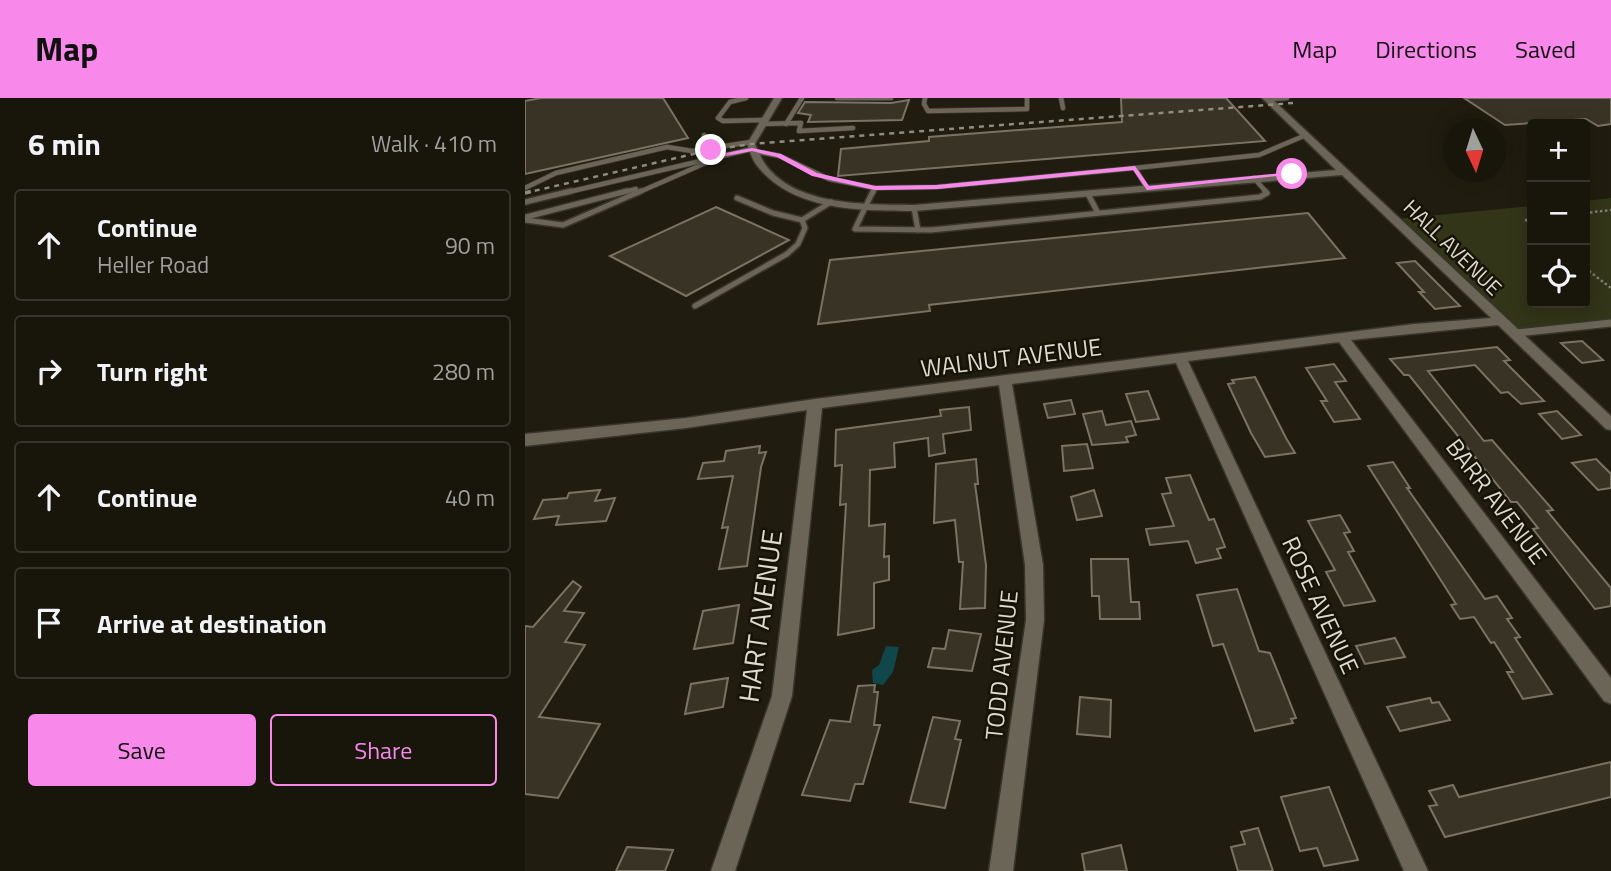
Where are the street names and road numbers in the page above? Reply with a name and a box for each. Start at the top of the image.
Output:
street label: HALL AVENUE [1396,192,1510,302]
street label: WALNUT AVENUE [919,328,1103,386]
street label: BARR AVENUE [1438,430,1556,572]
street label: HART AVENUE [727,527,793,705]
street label: ROSE AVENUE [1273,530,1369,680]
street label: TODD AVENUE [975,588,1027,742]

